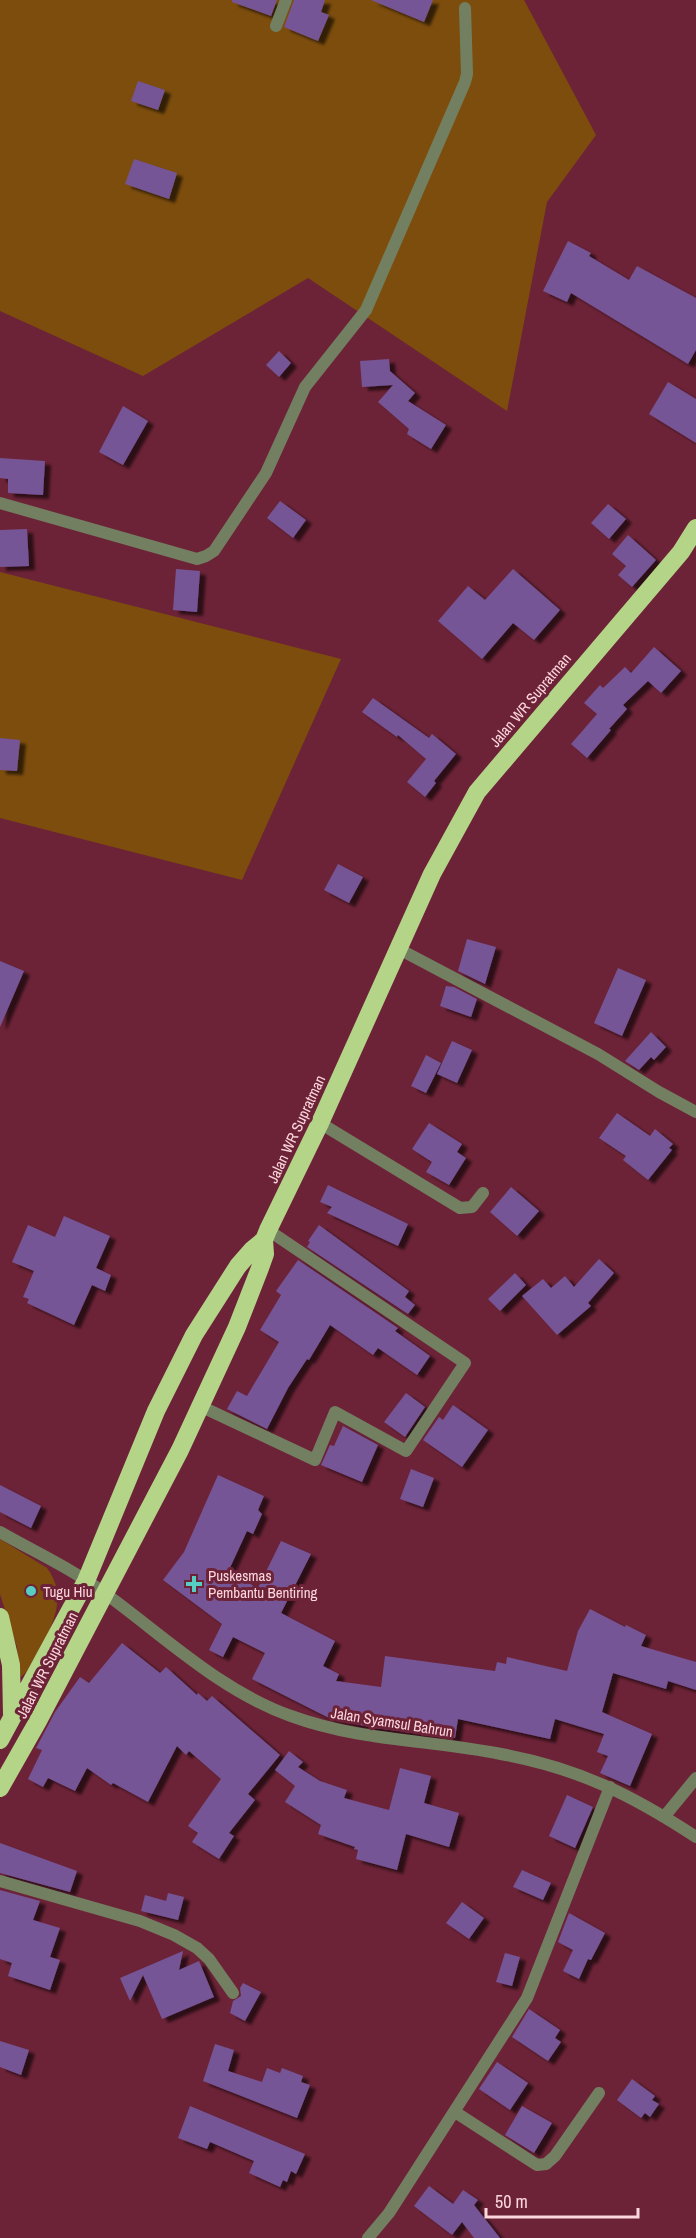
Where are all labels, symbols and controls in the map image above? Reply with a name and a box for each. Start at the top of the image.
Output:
street label: Jalan WR Supratman [484,648,576,752]
street label: Jalan WR Supratman [262,1072,330,1186]
place label: Puskesmas Pembantu Bentiring [208,1565,318,1603]
marker: Puskesmas Pembantu Bentiring [185,1575,203,1593]
place label: Tugu Hiu [43,1581,93,1602]
marker: Tugu Hiu [24,1584,38,1598]
street label: Jalan WR Supratman [11,1608,83,1722]
street label: Jalan Syamsul Bahrun [330,1702,454,1742]
scale bar [486,2181,638,2219]
text: 50 m [495,2189,528,2214]

